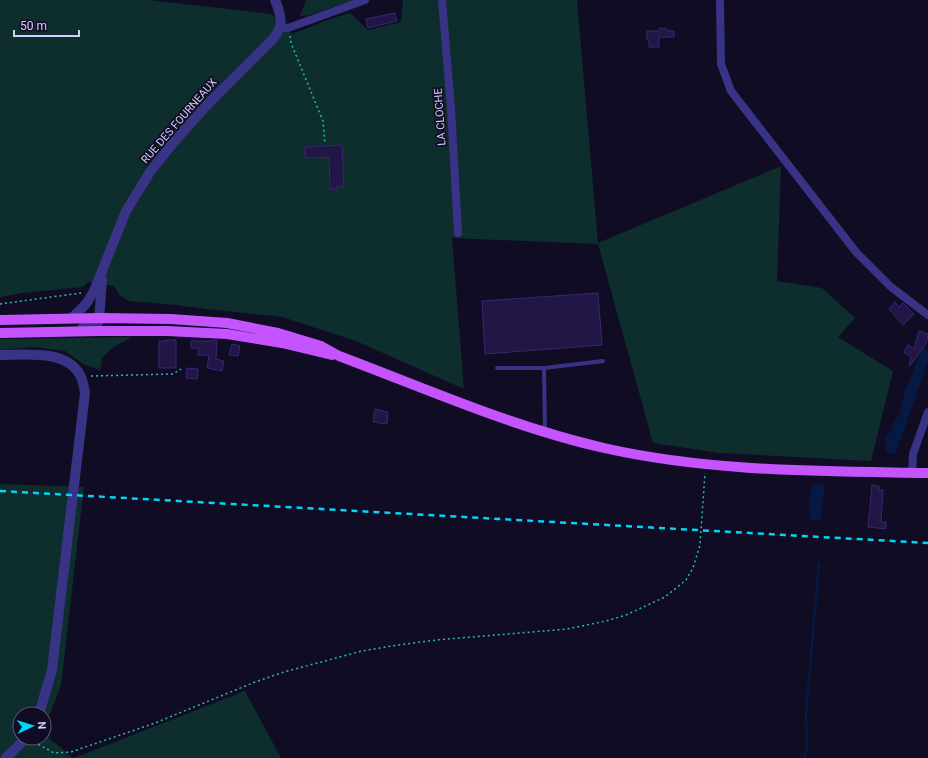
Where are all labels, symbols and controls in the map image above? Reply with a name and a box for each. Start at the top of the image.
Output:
scale bar [14,12,79,38]
text: 50 m [20,19,47,33]
street label: RUE DES FOURNEAUX [139,76,220,166]
street label: LA CLOCHE [432,88,448,146]
north arrow [12,706,52,746]
text: N [35,721,48,730]

